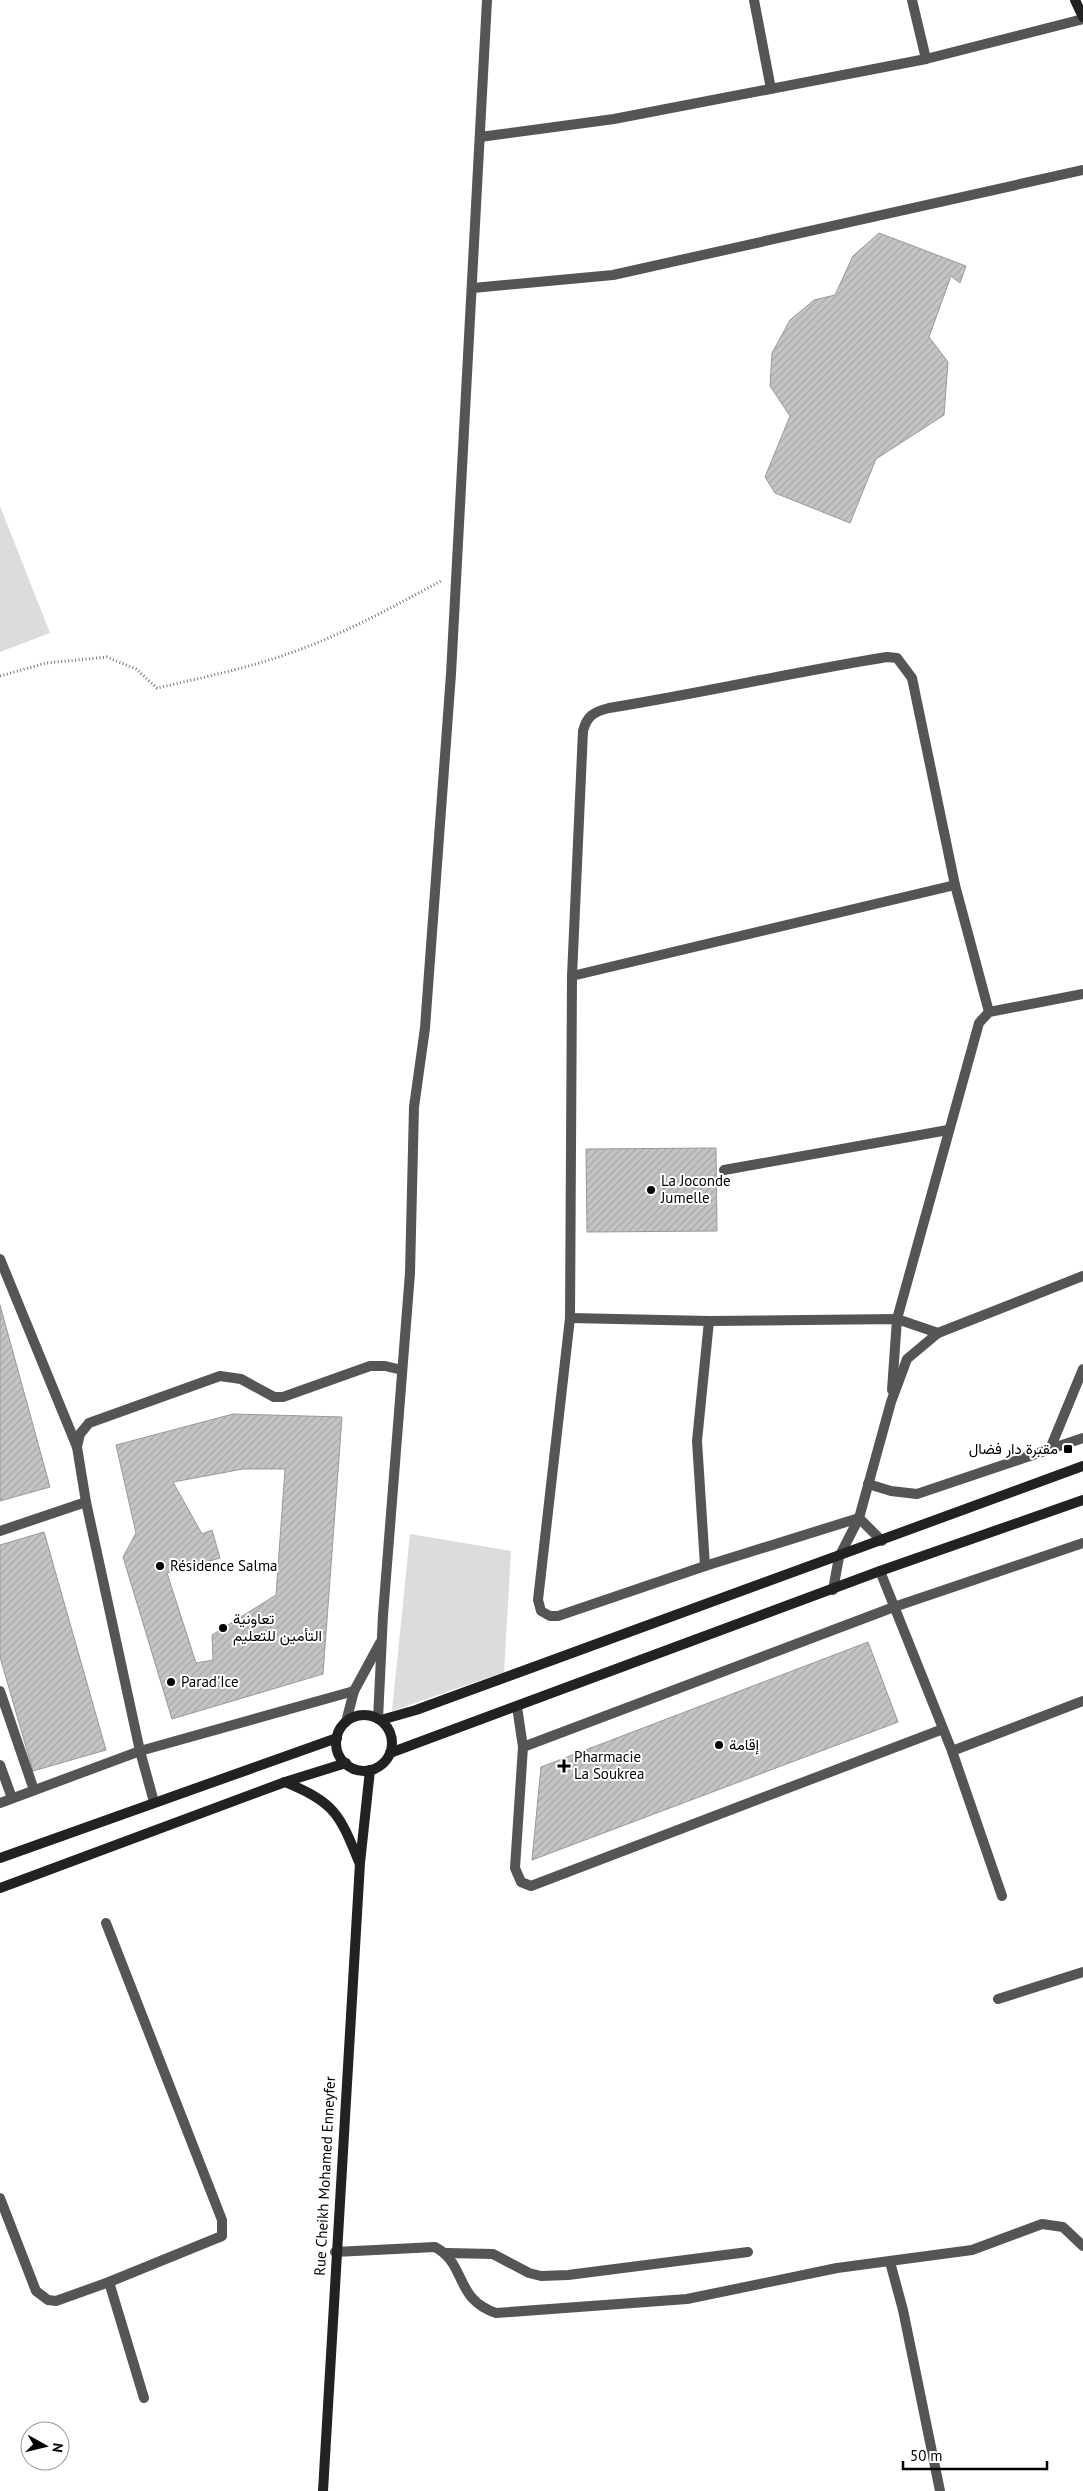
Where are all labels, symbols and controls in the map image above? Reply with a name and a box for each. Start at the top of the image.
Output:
place label: La Joconde Jumelle [660,1171,731,1207]
marker: La Joconde Jumelle [645,1184,657,1196]
place label: مقبرة دار فضال [969,1439,1058,1458]
marker: مقبرة دار فضال [1062,1443,1074,1455]
place label: Résidence Salma [170,1556,278,1575]
marker: Résidence Salma [154,1560,166,1572]
place label: تعاونية التأمين للتعليم [233,1609,322,1646]
marker: تعاونية التأمين للتعليم [217,1622,229,1634]
place label: Parad'Ice [181,1672,239,1691]
marker: Parad'Ice [165,1676,177,1688]
place label: إقامة [729,1735,760,1755]
marker: إقامة [713,1739,725,1751]
place label: Pharmacie La Soukrea [574,1747,644,1783]
marker: Pharmacie La Soukrea [558,1760,570,1772]
street label: Rue Cheikh Mohamed Enneyfer [310,2076,339,2276]
north arrow [20,2421,70,2471]
scale bar [903,2438,1047,2470]
text: N [48,2442,67,2454]
text: 50 m [910,2446,943,2465]

